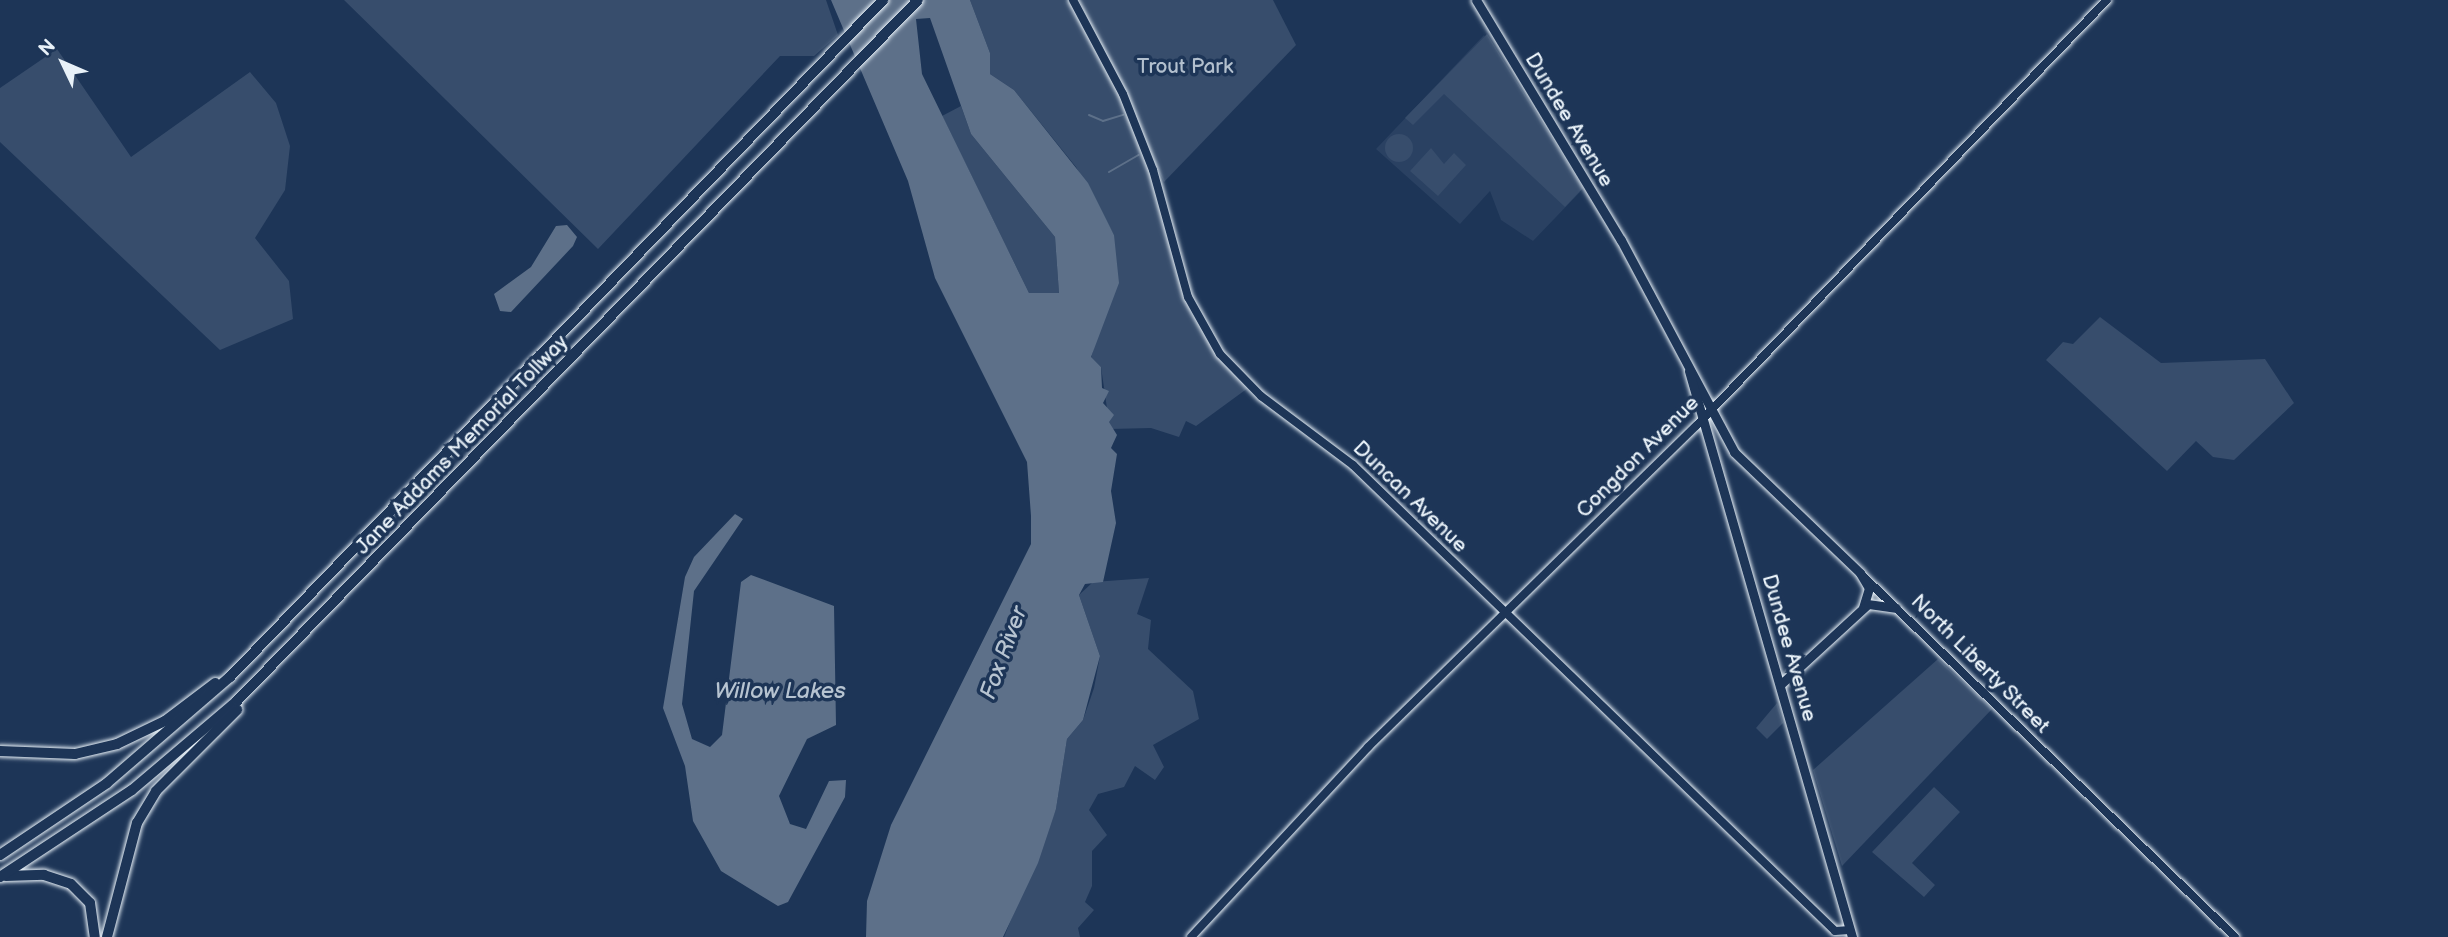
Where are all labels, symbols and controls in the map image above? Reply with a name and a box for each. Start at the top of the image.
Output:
north arrow [28,28,98,98]
text: N [34,35,61,61]
street label: Dundee Avenue [1519,48,1619,192]
park label: Trout Park [1137,54,1233,80]
street label: Jane Addams Memorial Tollway [350,330,574,560]
street label: Congdon Avenue [1572,391,1704,523]
street label: Duncan Avenue [1347,436,1473,558]
street label: Dundee Avenue [1756,572,1822,724]
street label: North Liberty Street [1905,589,2055,739]
water label: Fox River [975,603,1033,703]
water label: Willow Lakes [714,677,846,705]

